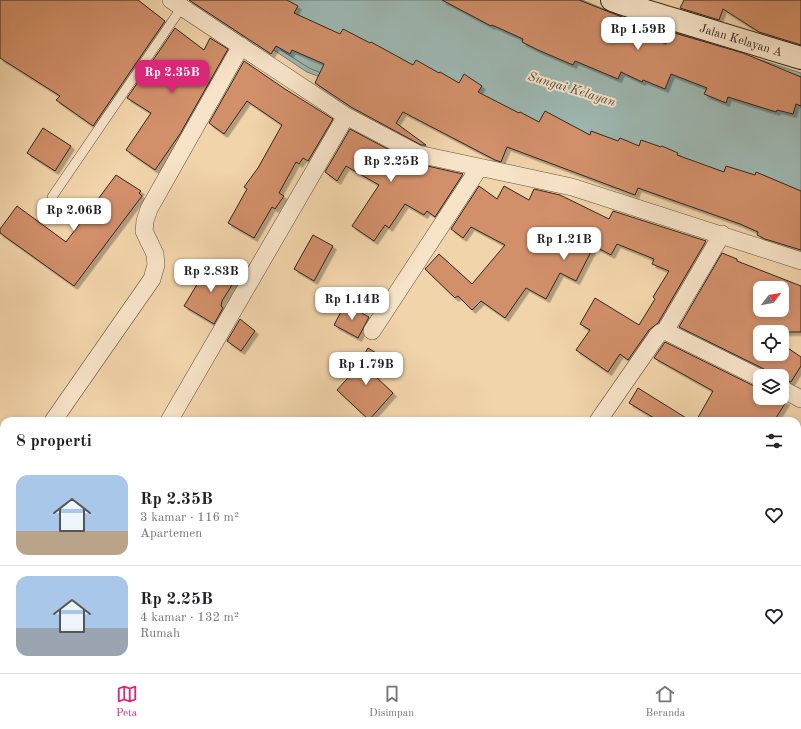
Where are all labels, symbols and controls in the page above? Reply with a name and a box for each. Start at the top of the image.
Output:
pin: Rp 1.59B [597,17,679,51]
text: Rp 1.59B [610,23,666,36]
street label: Jalan Kelayan A [698,23,784,59]
pin: Rp 2.35B [131,60,213,94]
text: Rp 2.35B [144,66,200,79]
water label: Sungai Kelayan [526,70,618,109]
pin: Rp 2.25B [350,149,432,183]
text: Rp 2.25B [363,155,419,168]
pin: Rp 2.06B [33,198,115,232]
text: Rp 2.06B [46,204,102,217]
pin: Rp 1.21B [523,227,605,261]
text: Rp 1.21B [536,233,592,246]
pin: Rp 2.83B [170,259,252,293]
text: Rp 2.83B [183,265,239,278]
north arrow [753,281,789,317]
map controls [753,281,789,405]
pin: Rp 1.14B [311,287,393,321]
text: Rp 1.14B [324,293,380,306]
button: locate [753,325,789,361]
pin: Rp 1.79B [325,352,407,386]
text: Rp 1.79B [338,358,394,371]
button: layers [753,369,789,405]
icon: filters [763,430,785,452]
text: 8 properti [16,433,92,450]
icon: home [48,491,96,539]
text: Rp 2.35B [140,491,213,508]
icon: heart [763,504,785,526]
text: 3 kamar · 116 m² [140,511,239,524]
text: Apartemen [140,527,202,540]
text: Rp 2.25B [140,591,213,608]
icon: home [48,592,96,640]
icon: heart [763,605,785,627]
text: 4 kamar · 132 m² [140,611,239,624]
text: Rumah [140,627,180,640]
tab: Peta [116,683,138,721]
tab: Disimpan [369,683,414,721]
tab: Beranda [646,683,685,721]

